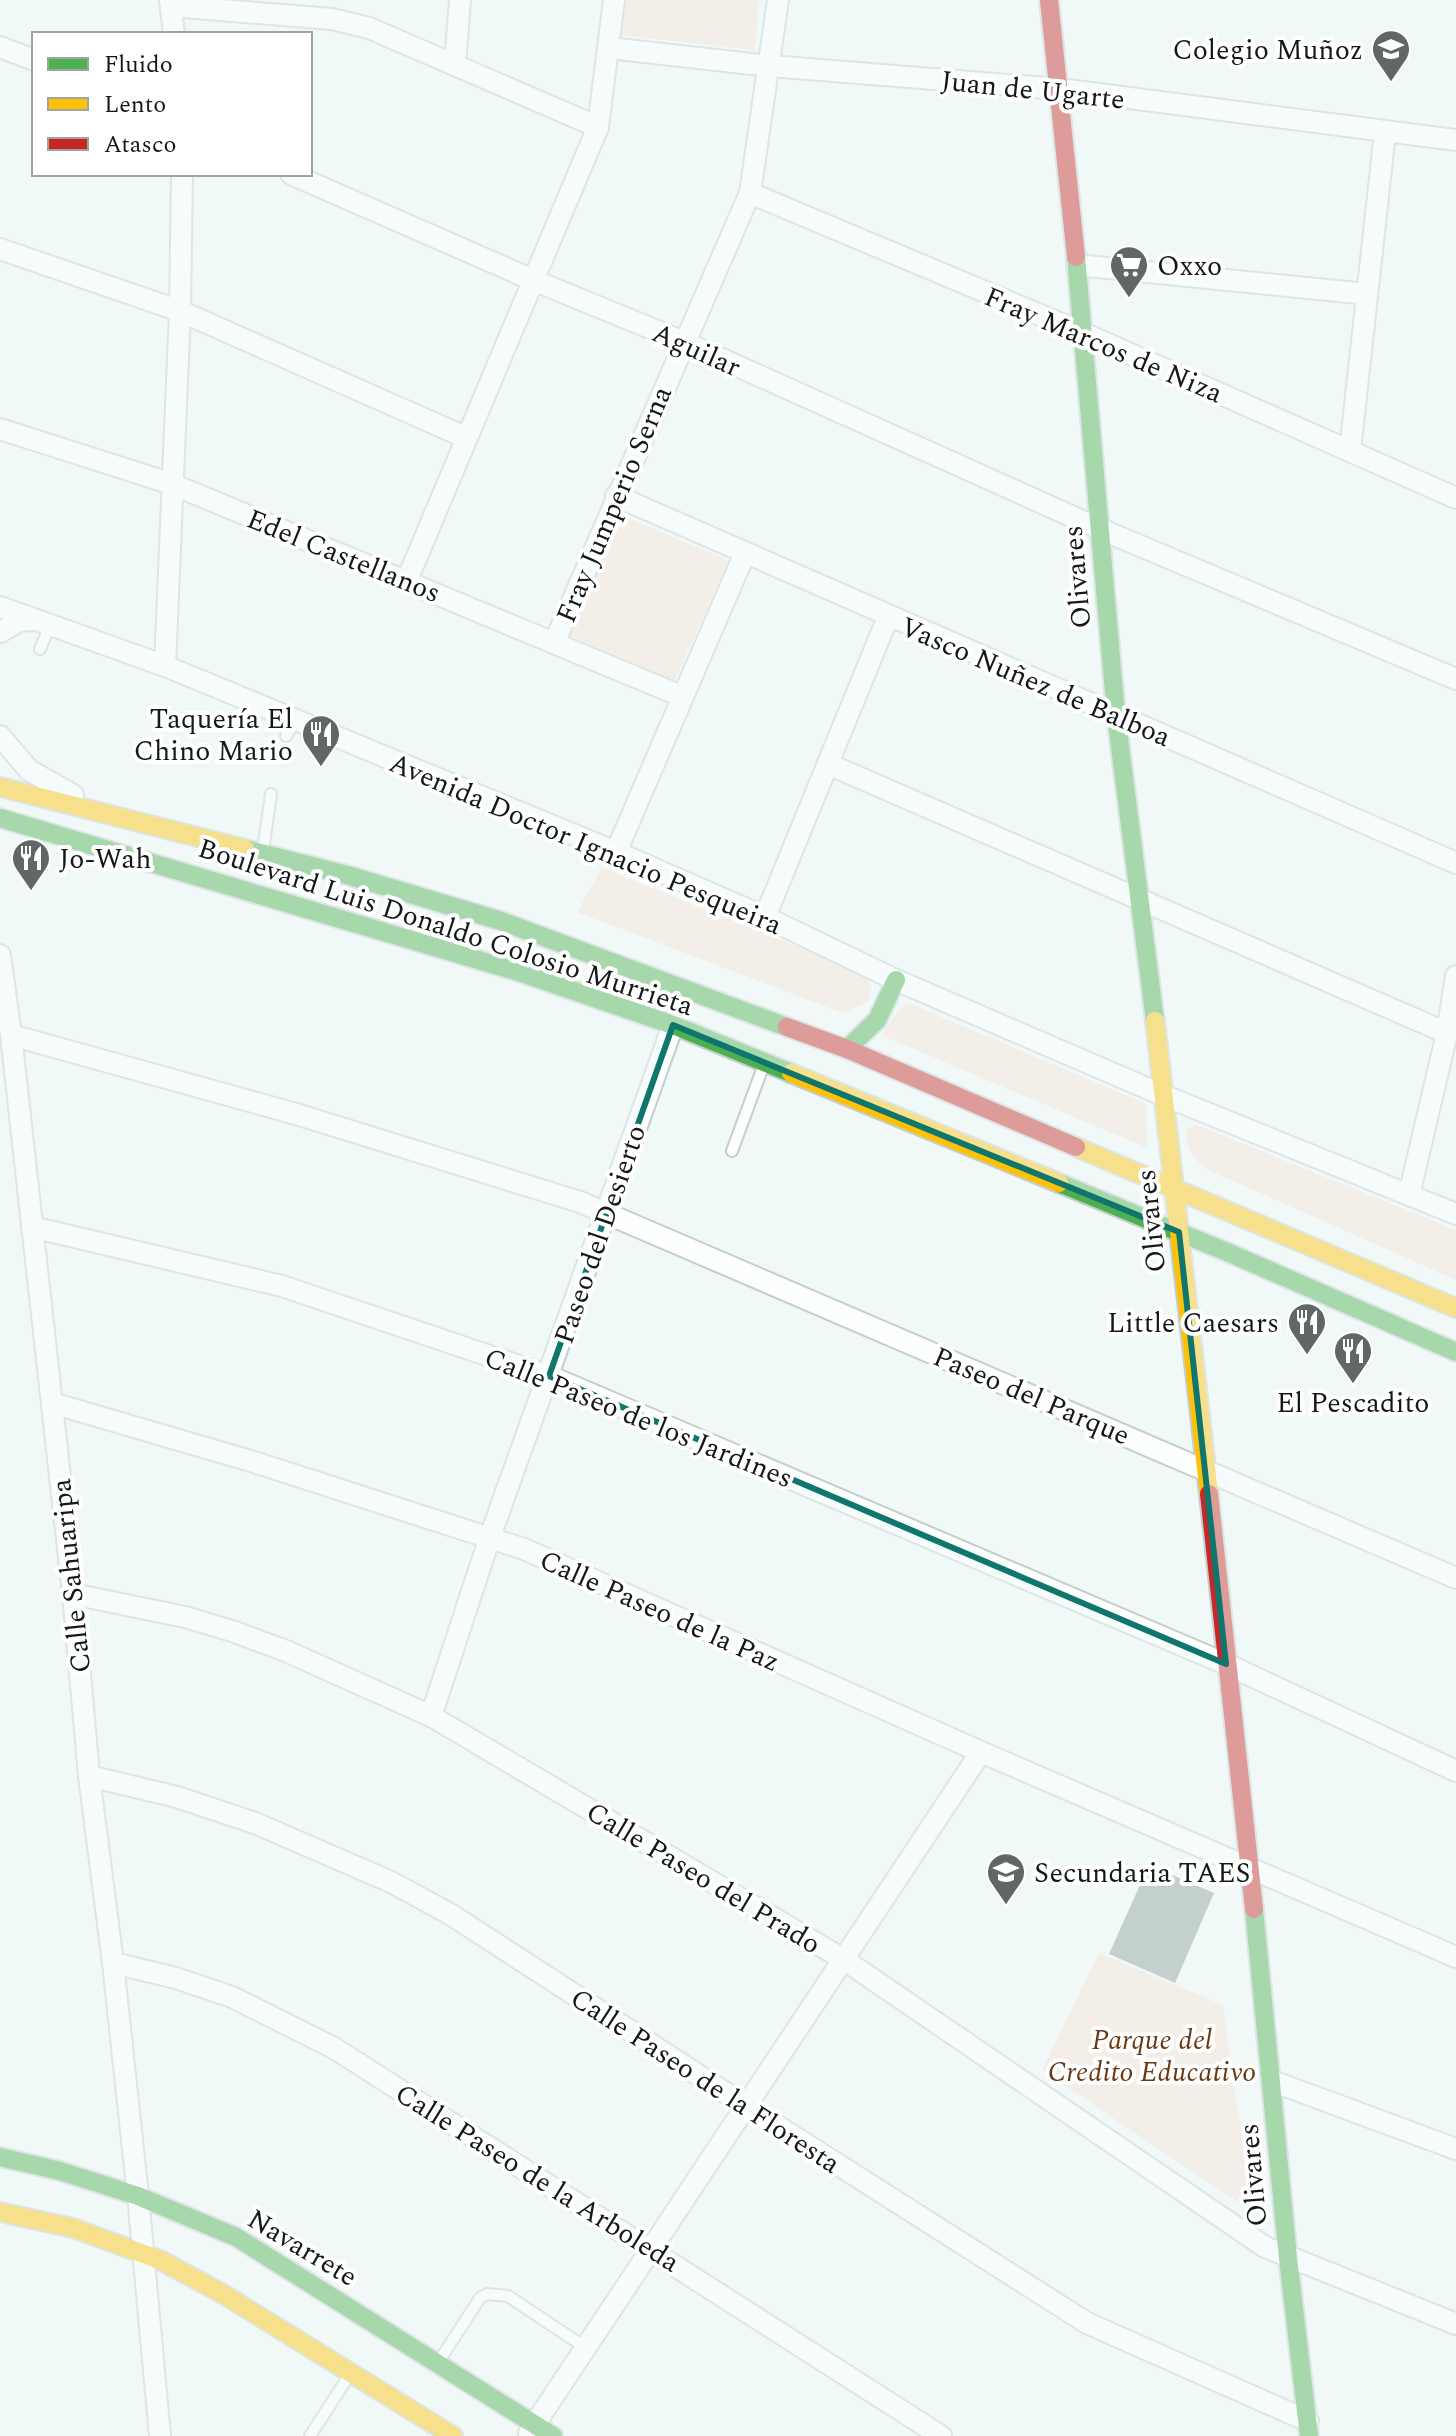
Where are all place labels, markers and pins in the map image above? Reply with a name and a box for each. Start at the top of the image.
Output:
school or university icon: Colegio Muñoz [1370,28,1412,83]
place label: Colegio Muñoz [1172,29,1363,72]
supermarket icon: Oxxo [1108,244,1150,299]
place label: Oxxo [1157,245,1222,288]
place label: Taquería El Chino Mario [134,698,293,773]
restaurant icon: Taquería El Chino Mario [300,713,342,768]
restaurant icon: Jo-Wah [10,837,52,892]
place label: Jo-Wah [59,838,151,881]
restaurant icon: Little Caesars [1286,1301,1328,1356]
place label: Little Caesars [1107,1302,1279,1345]
restaurant icon: El Pescadito [1332,1330,1374,1385]
place label: El Pescadito [1277,1382,1430,1425]
school or university icon: Secundaria TAES [985,1851,1027,1906]
place label: Secundaria TAES [1034,1852,1250,1895]

